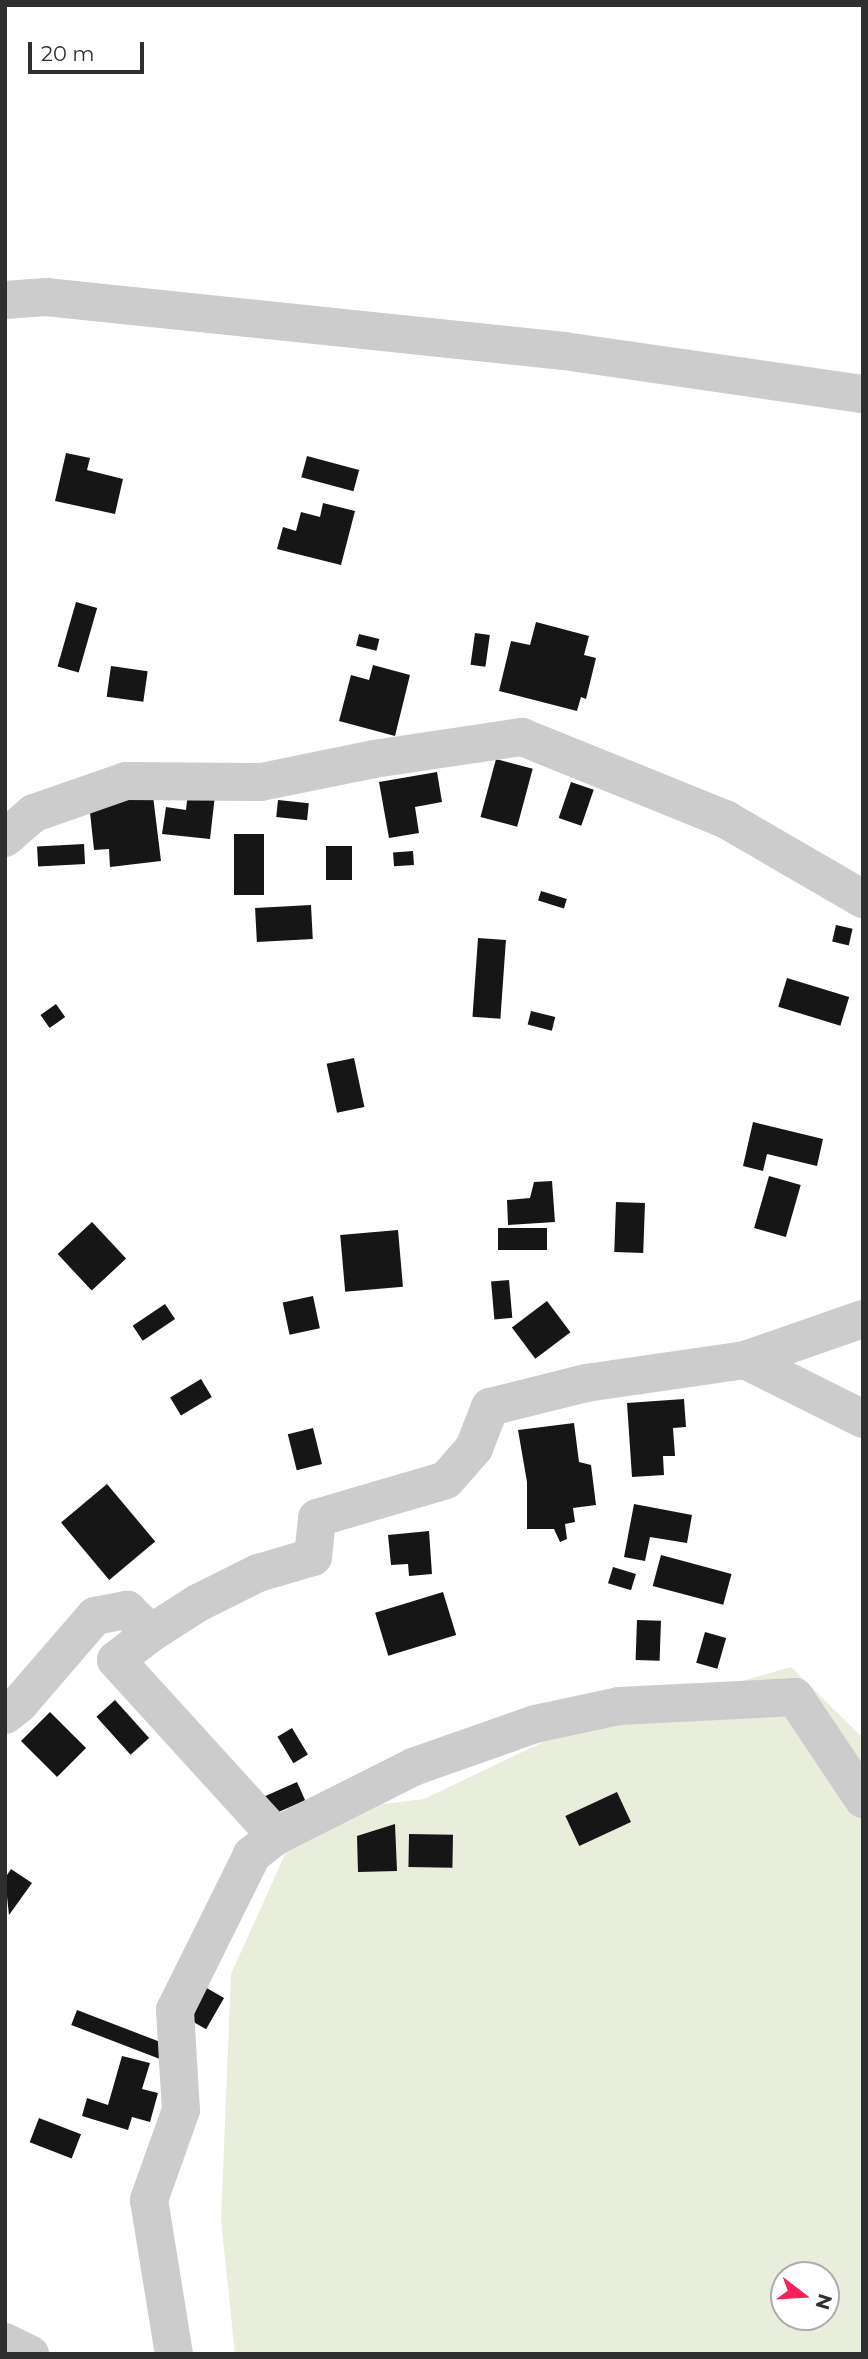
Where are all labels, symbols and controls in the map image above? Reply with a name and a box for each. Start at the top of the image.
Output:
scale bar [32,28,147,72]
text: 20 m [41,41,95,66]
north arrow [770,2261,840,2331]
text: N [810,2291,837,2312]

